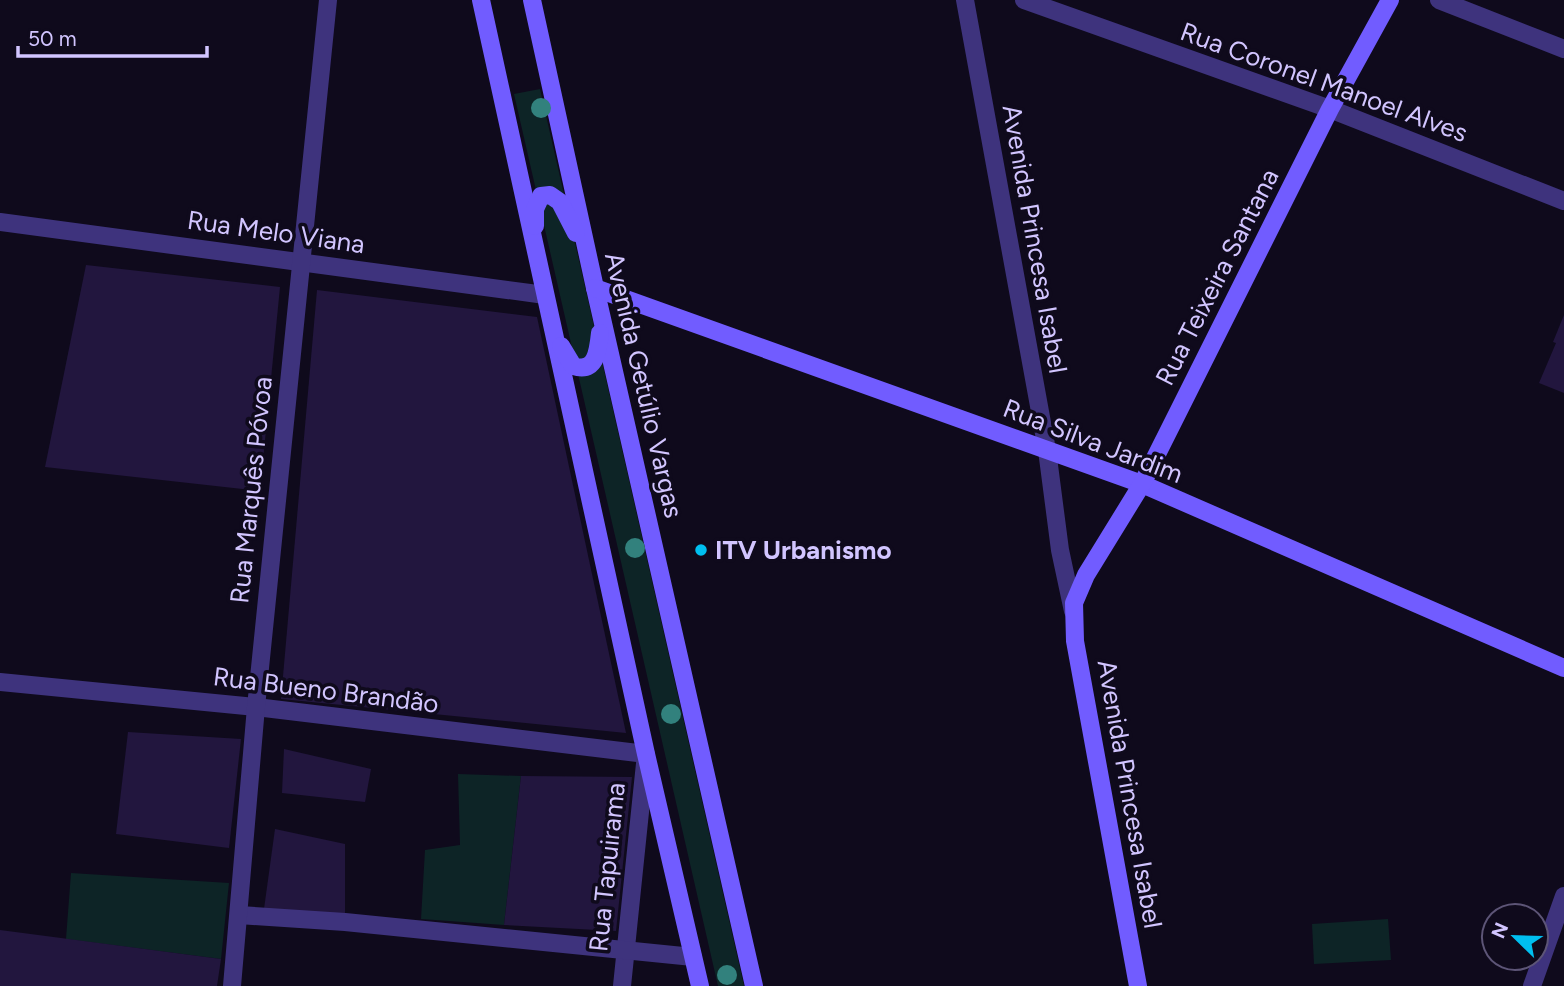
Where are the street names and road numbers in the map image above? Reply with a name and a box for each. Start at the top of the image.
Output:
street label: Rua Coronel Manoel Alves [1176,15,1472,149]
street label: Avenida Princesa Isabel [996,102,1074,376]
street label: Rua Teixeira Santana [1149,163,1285,391]
street label: Rua Melo Viana [185,204,367,260]
street label: Avenida Getúlio Vargas [598,249,690,521]
street label: Rua Marquês Póvoa [223,375,279,605]
street label: Rua Silva Jardim [999,392,1187,490]
street label: Avenida Princesa Isabel [1091,657,1169,931]
street label: Rua Bueno Brandão [211,660,441,720]
street label: Rua Tapuirama [582,781,632,953]

